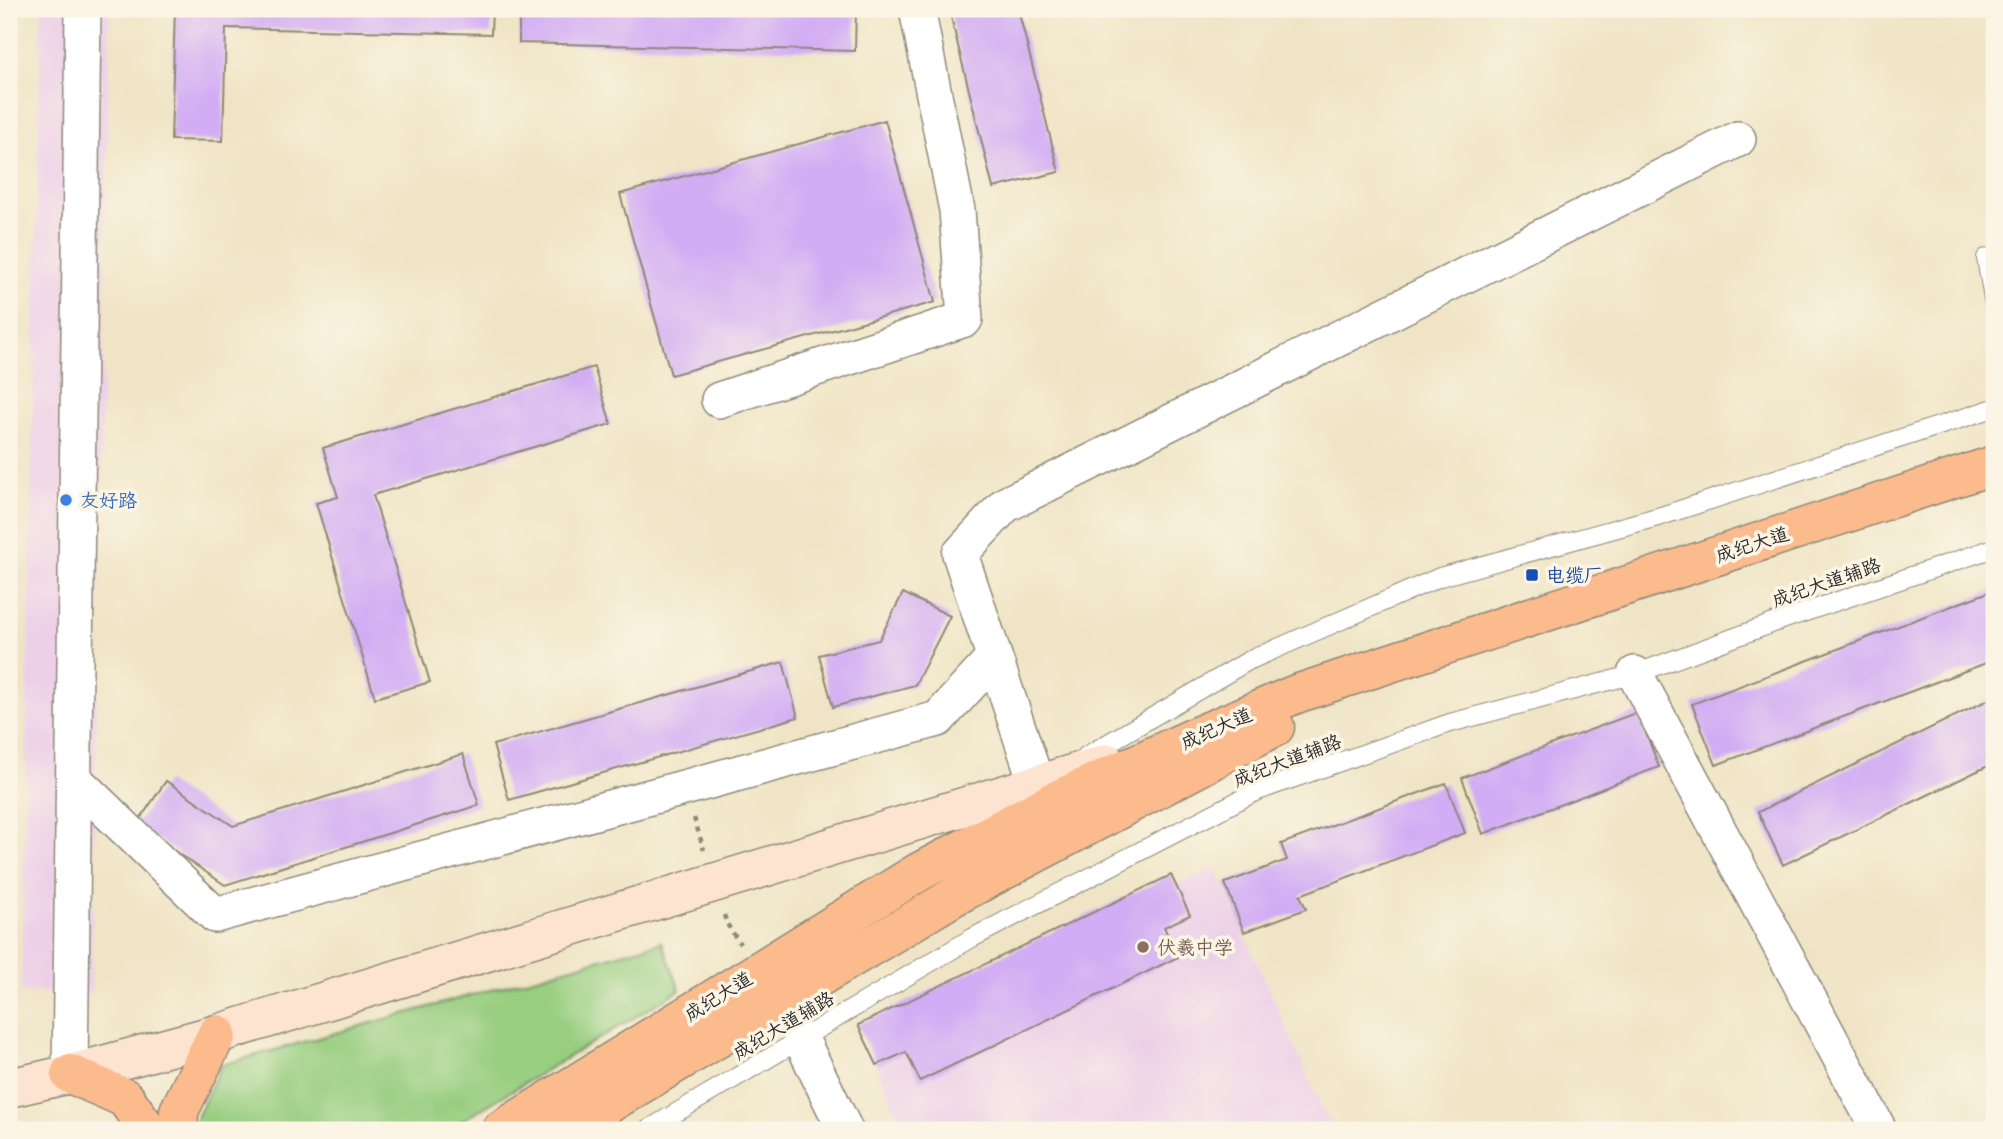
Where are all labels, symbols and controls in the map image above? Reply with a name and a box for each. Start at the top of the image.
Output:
place label: 友好路 [80,488,137,513]
marker: 友好路 [58,492,74,508]
street label: 成纪大道 [1712,521,1792,568]
street label: 成纪大道辅路 [1768,552,1884,613]
place label: 电缆厂 [1546,563,1603,588]
marker: 电缆厂 [1524,567,1540,583]
street label: 成纪大道 [1176,702,1256,755]
street label: 成纪大道辅路 [1229,728,1345,793]
place label: 伏羲中学 [1157,935,1233,960]
marker: 伏羲中学 [1135,939,1151,955]
street label: 成纪大道 [679,966,757,1027]
street label: 成纪大道辅路 [728,985,839,1066]

